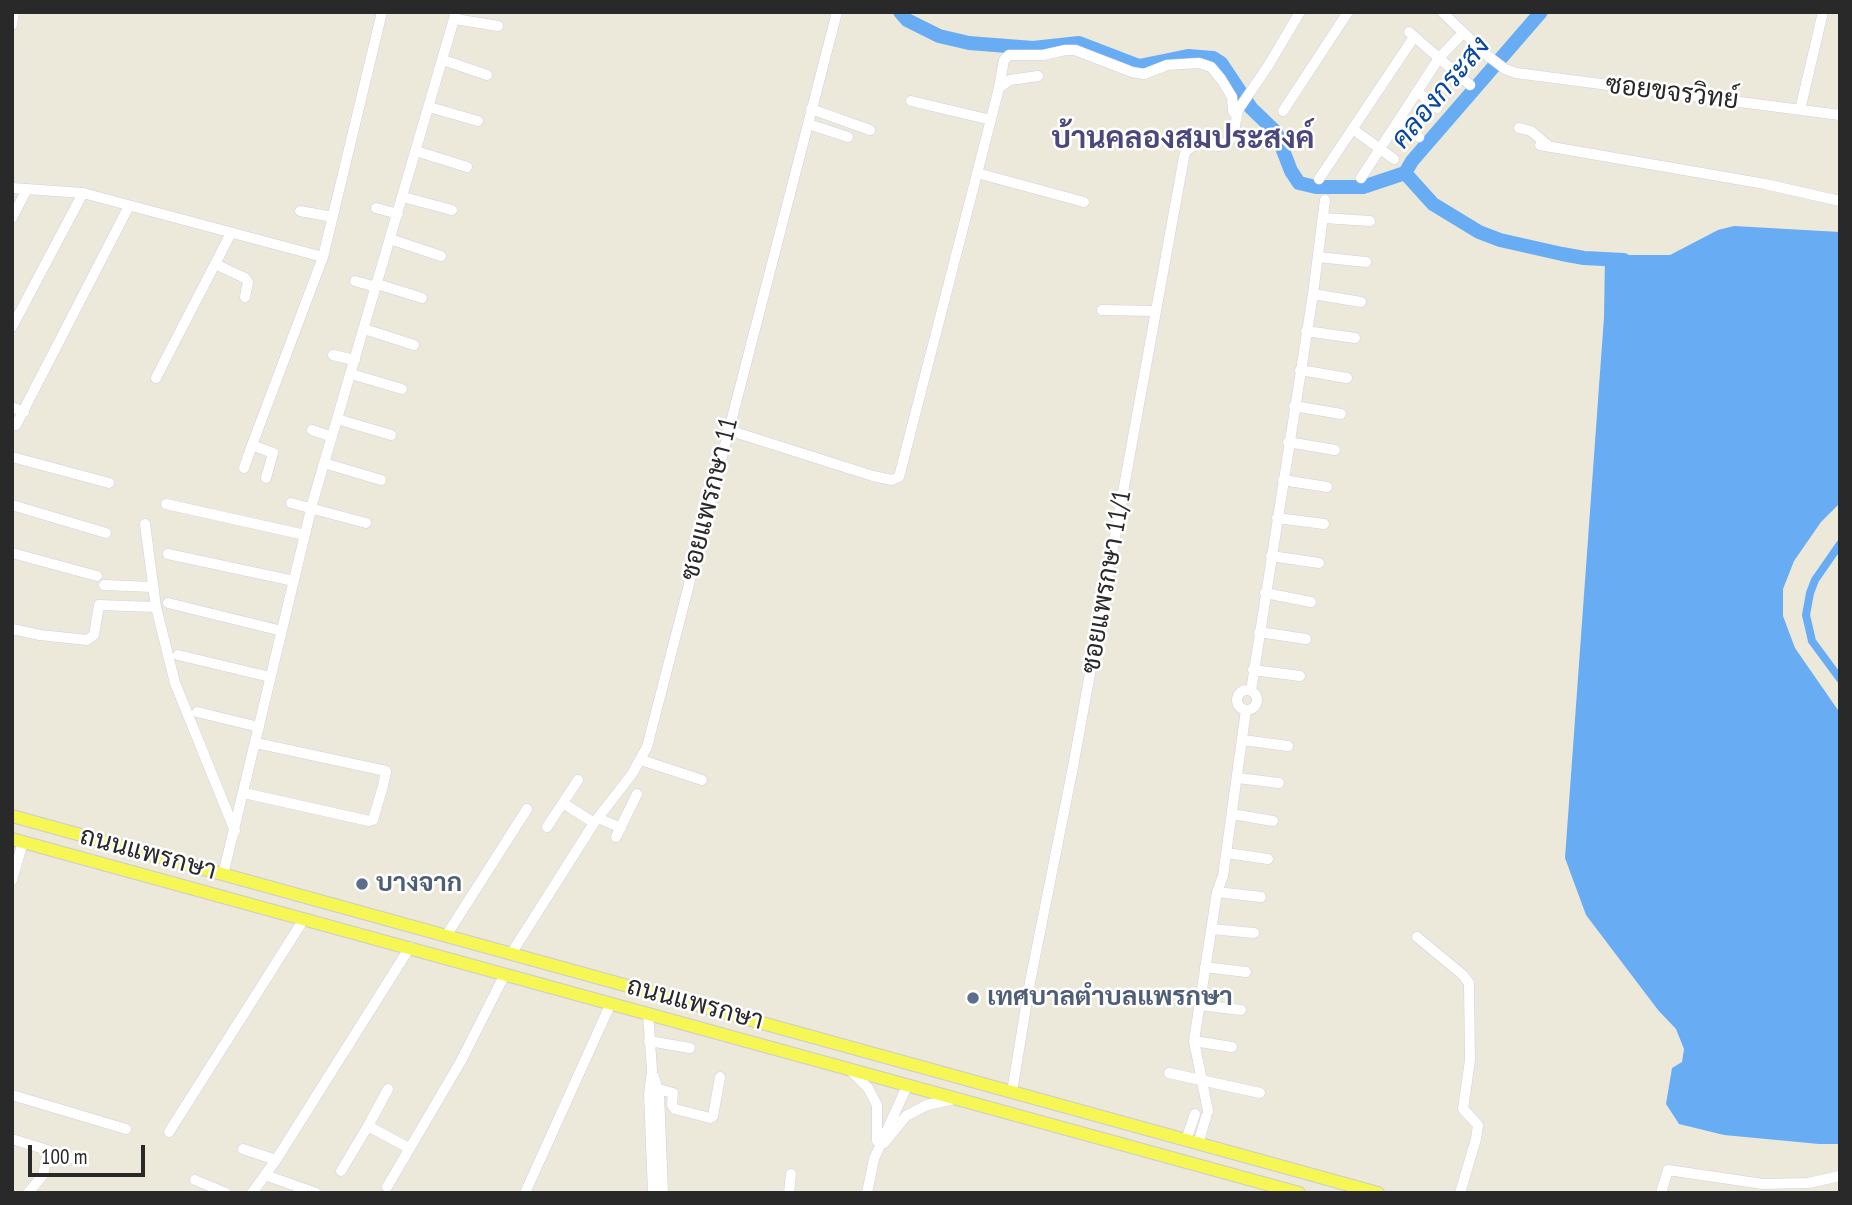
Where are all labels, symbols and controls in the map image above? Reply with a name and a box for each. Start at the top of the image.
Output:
water label: คลองกระสง [1384,30,1498,156]
street label: ซอยขจรวิทย์ [1604,69,1740,117]
district label: บ้านคลองสมประสงค์ [1051,121,1315,157]
street label: ซอยแพรกษา 11 [675,414,745,584]
street label: ซอยแพรกษา 11/1 [1075,488,1139,676]
street label: ถนนแพรกษา [76,821,220,887]
place label: บางจาก [376,868,462,900]
marker: บางจาก [354,876,370,892]
street label: ถนนแพรกษา [623,971,767,1037]
place label: เทศบาลตำบลแพรกษา [987,982,1233,1014]
marker: เทศบาลตำบลแพรกษา [965,990,981,1006]
scale bar [32,1132,149,1176]
text: 100 m [41,1143,87,1170]

